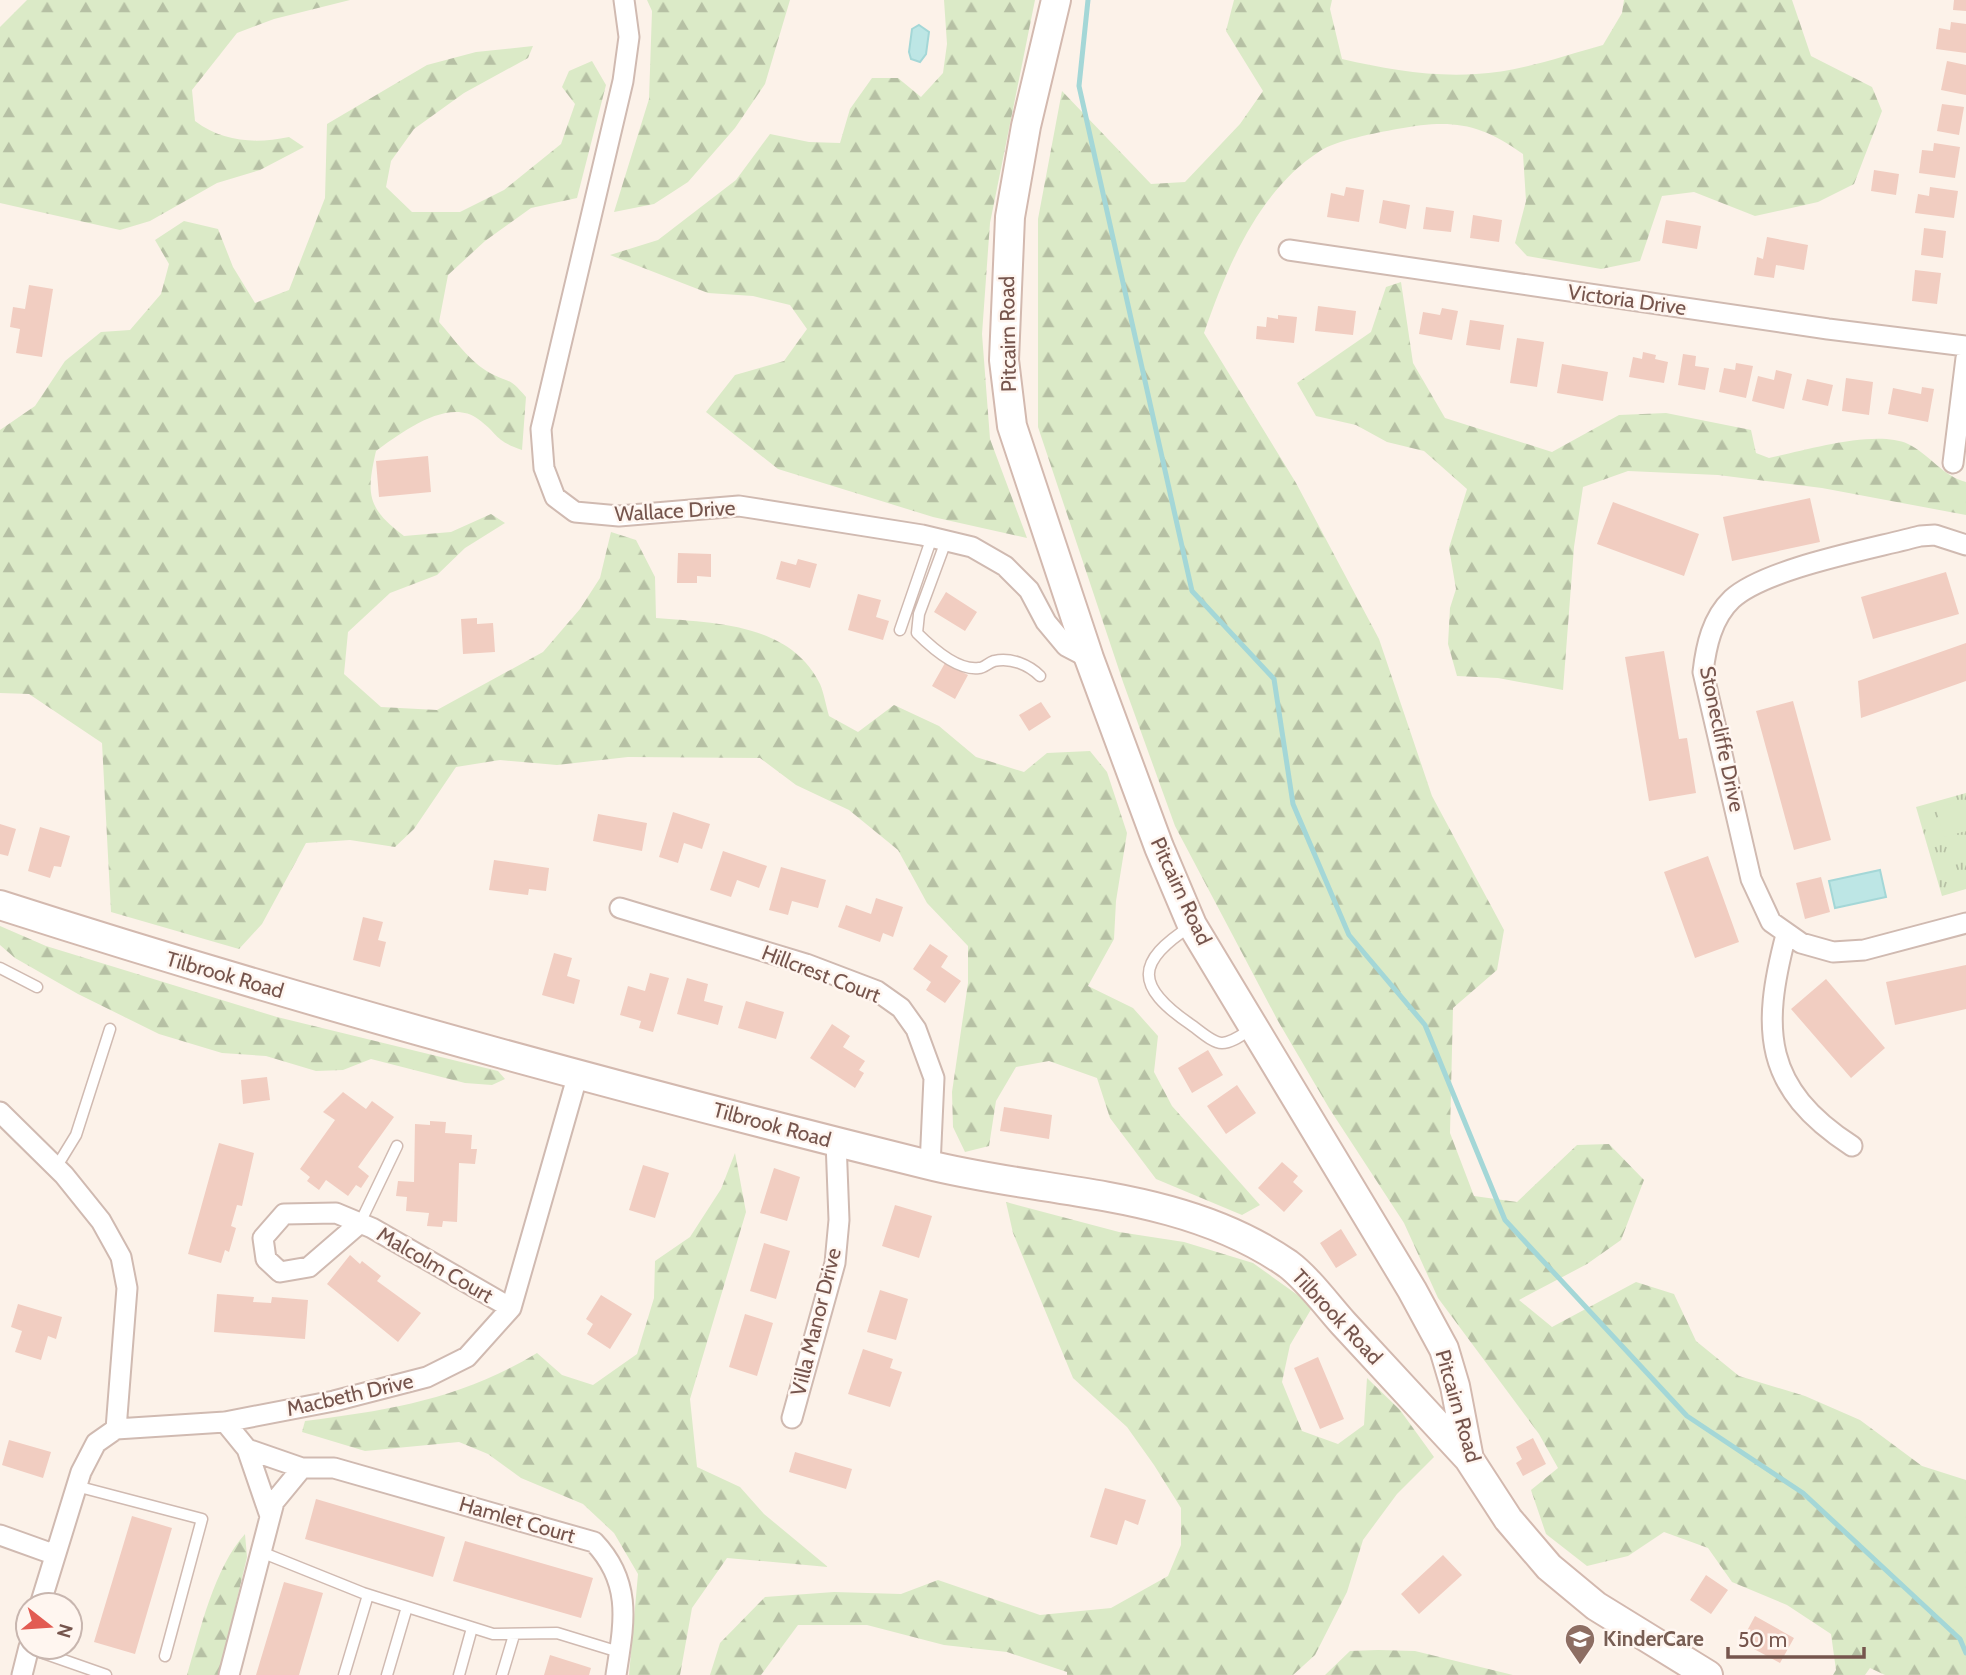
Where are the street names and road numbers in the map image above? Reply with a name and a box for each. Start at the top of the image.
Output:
street label: Pitcairn Road [994,276,1021,392]
street label: Victoria Drive [1566,279,1688,320]
street label: Wallace Drive [614,495,736,526]
street label: Stonecliffe Drive [1695,664,1750,814]
street label: Pitcairn Road [1146,833,1217,949]
street label: Hillcrest Court [758,939,884,1008]
street label: Tilbrook Road [163,946,287,1003]
street label: Tilbrook Road [710,1097,834,1152]
street label: Malcolm Court [373,1221,498,1308]
street label: Villa Manor Drive [785,1245,846,1398]
street label: Tilbrook Road [1287,1264,1388,1370]
street label: Pitcairn Road [1430,1347,1486,1465]
street label: Macbeth Drive [284,1368,416,1421]
street label: Hamlet Court [456,1491,578,1548]

